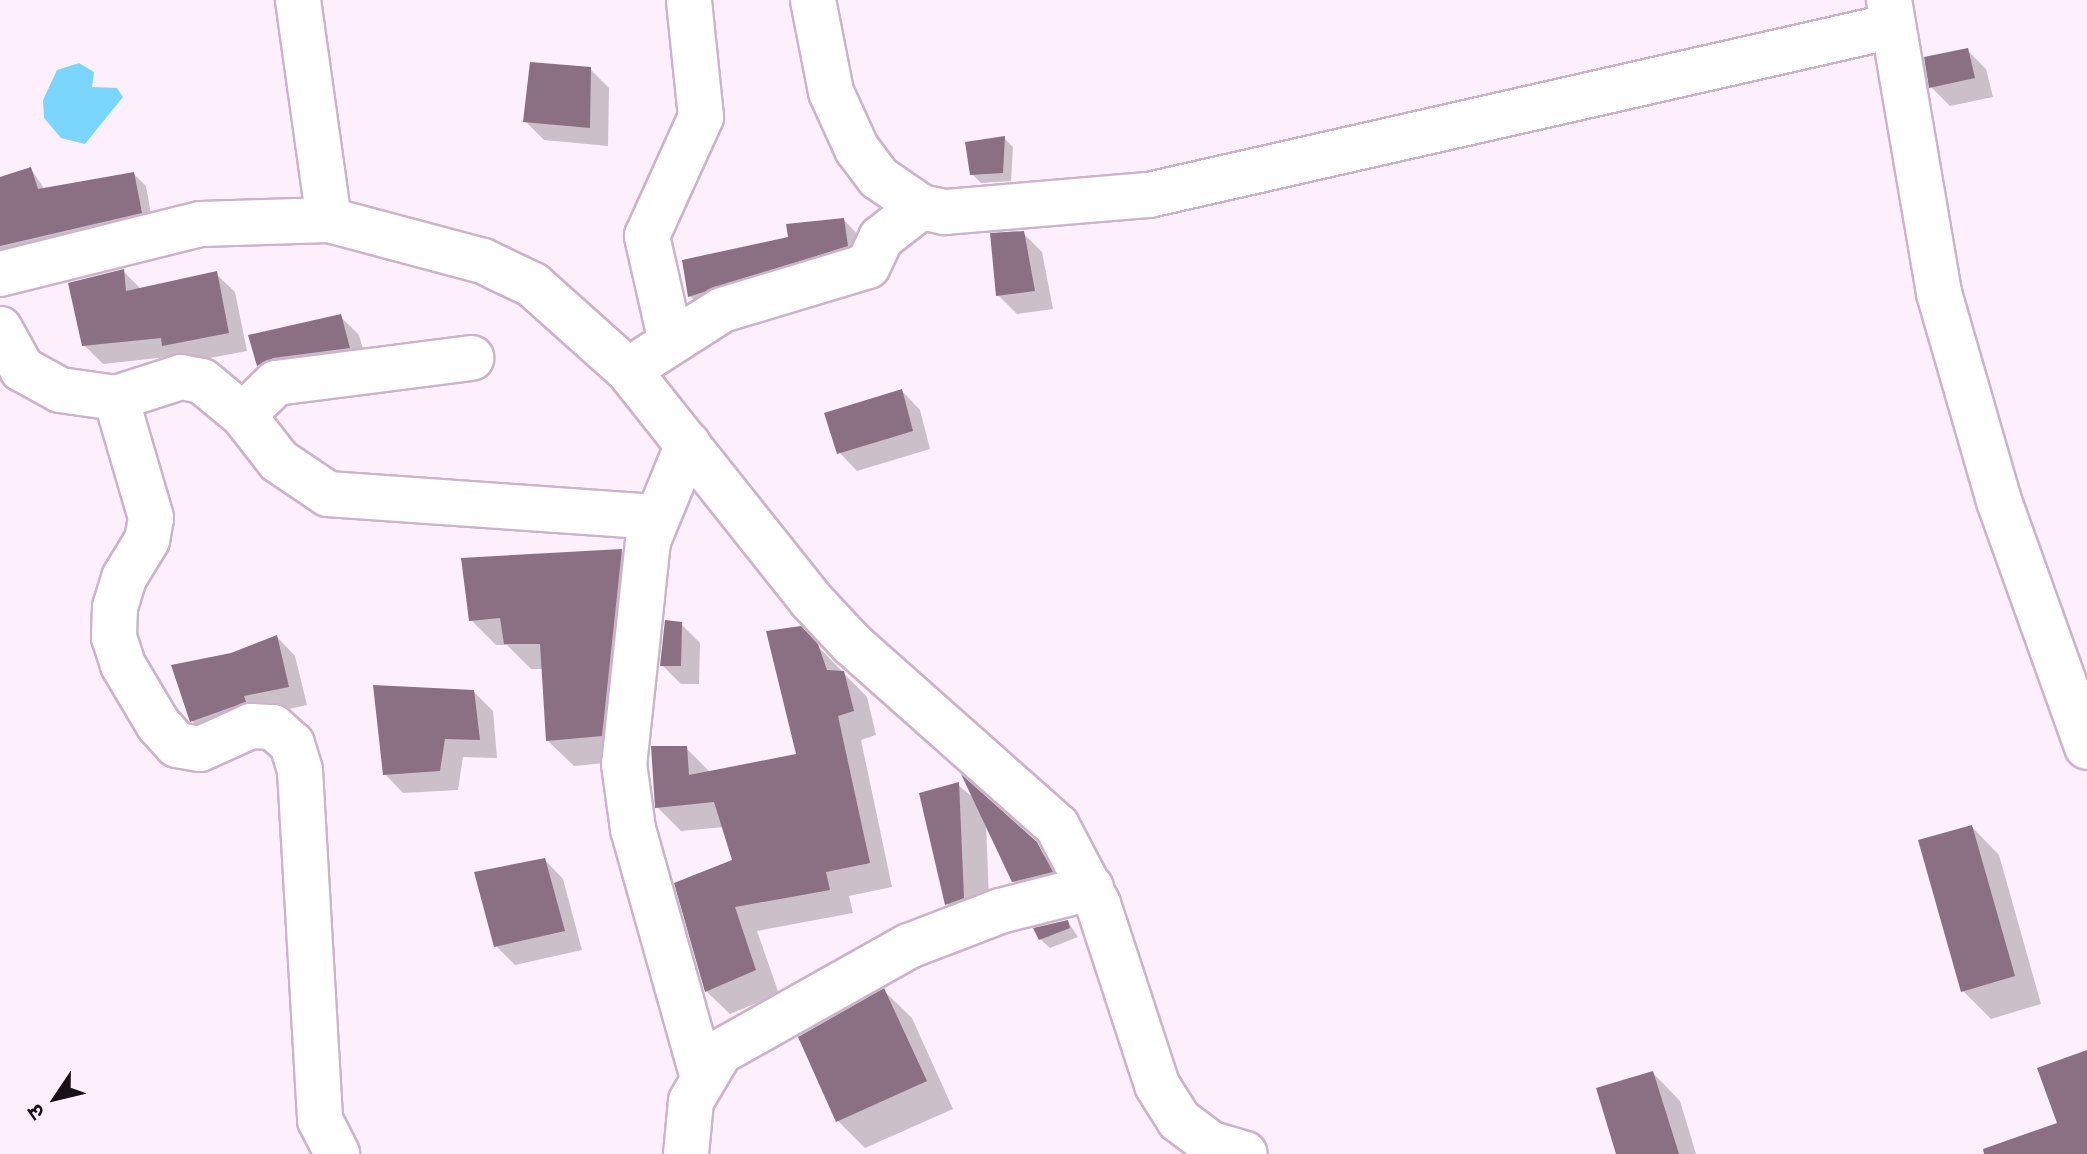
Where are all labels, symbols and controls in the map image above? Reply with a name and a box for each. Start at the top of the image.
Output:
north arrow [16,1058,96,1138]
text: उ [22,1100,50,1124]

